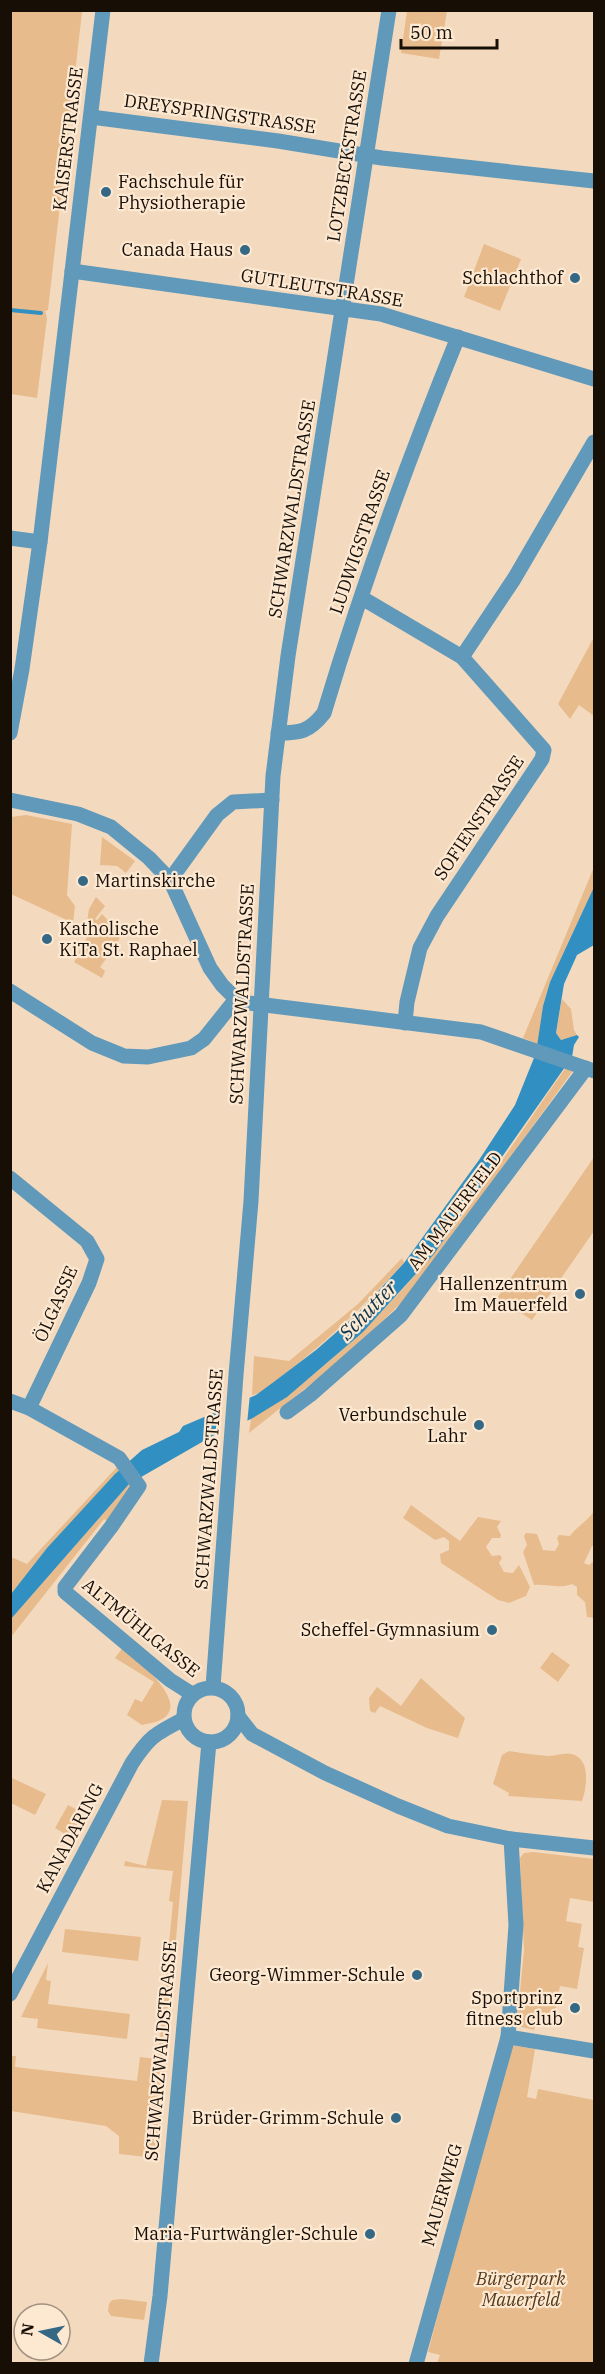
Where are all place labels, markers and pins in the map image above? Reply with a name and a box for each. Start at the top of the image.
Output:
place label: Fachschule für Physiotherapie [118,170,246,214]
marker: Fachschule für Physiotherapie [99,185,113,199]
place label: Canada Haus [122,238,233,261]
marker: Canada Haus [238,243,252,257]
place label: Schlachthof [462,266,565,289]
marker: Schlachthof [568,271,582,285]
place label: Martinskirche [95,869,215,892]
marker: Martinskirche [76,874,90,888]
place label: Katholische KiTa St. Raphael [59,917,198,961]
marker: Katholische KiTa St. Raphael [40,932,54,946]
place label: Hallenzentrum Im Mauerfeld [439,1272,568,1316]
marker: Hallenzentrum Im Mauerfeld [573,1287,587,1301]
place label: Verbundschule Lahr [339,1403,467,1447]
marker: Verbundschule Lahr [472,1418,486,1432]
place label: Scheffel-Gymnasium [301,1618,480,1641]
marker: Scheffel-Gymnasium [485,1623,499,1637]
place label: Georg-Wimmer-Schule [209,1963,405,1986]
marker: Georg-Wimmer-Schule [410,1968,424,1982]
place label: Sportprinz fitness club [466,1986,563,2030]
marker: Sportprinz fitness club [568,2001,582,2015]
place label: Brüder-Grimm-Schule [192,2106,384,2129]
marker: Brüder-Grimm-Schule [389,2111,403,2125]
place label: Maria-Furtwängler-Schule [134,2222,358,2245]
marker: Maria-Furtwängler-Schule [363,2227,377,2241]

